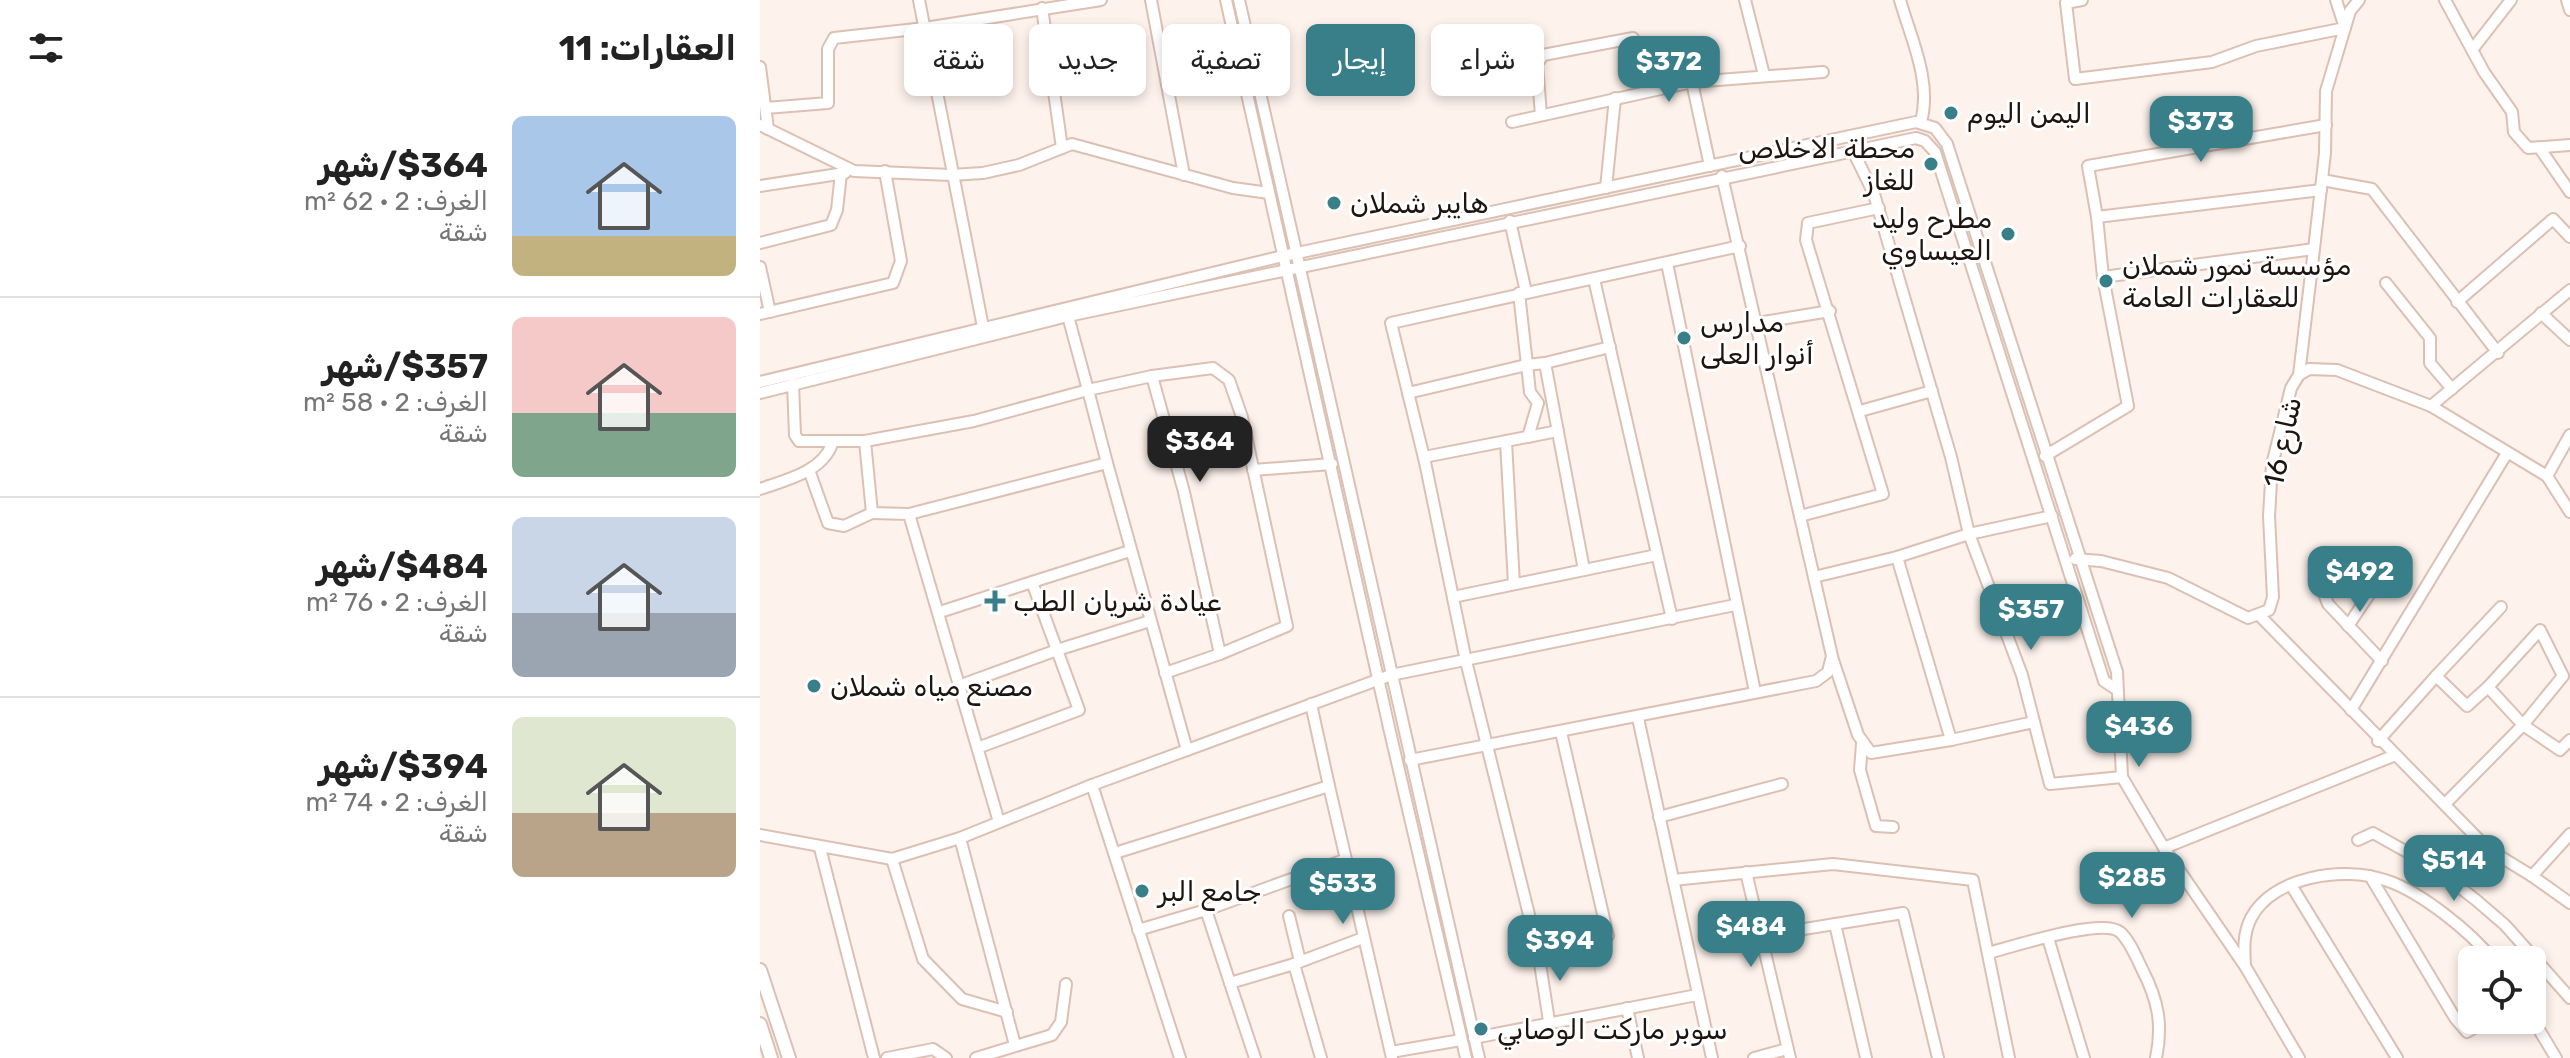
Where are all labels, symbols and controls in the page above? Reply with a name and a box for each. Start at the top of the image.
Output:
chip: شقة [904,24,1013,96]
chip: جديد [1029,24,1146,96]
chip: تصفية [1162,24,1290,96]
chip: إيجار [1306,24,1415,96]
chip: شراء [1431,24,1544,96]
icon: filters [24,26,68,70]
text: العقارات: 11 [559,28,736,69]
pin: $372 [1622,36,1716,104]
text: $372 [1636,46,1702,77]
pin: $373 [2154,96,2248,164]
place label: اليمن اليوم [1967,97,2091,132]
marker: اليمن اليوم [1942,104,1960,122]
text: $373 [2168,106,2234,137]
place label: محطة الاخلاص للغاز [1738,132,1915,197]
text: $364/شهر [318,145,488,186]
icon: home [576,148,672,244]
marker: محطة الاخلاص للغاز [1922,155,1940,173]
text: الغرف: 2 · 62 m² [304,186,488,217]
place label: هايبر شملان [1350,187,1488,220]
marker: هايبر شملان [1325,194,1343,212]
place label: مطرح وليد العيساوي [1872,202,1992,270]
text: شقة [439,217,488,248]
marker: مطرح وليد العيساوي [1999,225,2017,243]
place label: مؤسسة نمور شملان للعقارات العامة [2122,249,2351,314]
marker: مؤسسة نمور شملان للعقارات العامة [2097,272,2115,290]
place label: مدارس أنوار العلى [1700,306,1814,371]
marker: مدارس أنوار العلى [1675,329,1693,347]
text: $357/شهر [322,346,488,387]
icon: home [576,349,672,445]
text: الغرف: 2 · 58 m² [303,387,488,418]
street label: شارع 16 [2257,394,2311,491]
pin: $364 [1153,416,1247,484]
text: شقة [439,418,488,449]
text: $364 [1165,426,1235,457]
text: $484/شهر [317,546,488,587]
pin: $492 [2313,546,2407,614]
icon: home [576,549,672,645]
text: $492 [2326,556,2394,587]
pin: $357 [1984,584,2078,652]
place label: عيادة شريان الطب [1013,585,1221,618]
text: الغرف: 2 · 76 m² [306,587,488,618]
marker: عيادة شريان الطب [984,590,1006,612]
text: $357 [1998,594,2064,625]
text: شقة [439,618,488,649]
place label: مصنع مياه شملان [830,670,1033,706]
marker: مصنع مياه شملان [805,677,823,695]
pin: $436 [2092,701,2186,769]
text: $436 [2104,711,2174,742]
text: $394/شهر [319,746,488,787]
icon: home [576,749,672,845]
text: الغرف: 2 · 74 m² [305,787,488,818]
text: شقة [439,818,488,849]
pin: $514 [2407,835,2501,903]
text: $514 [2422,845,2486,876]
pin: $285 [2085,852,2179,920]
pin: $533 [1296,858,1390,926]
text: $285 [2098,862,2166,893]
text: $533 [1309,868,1377,899]
place label: جامع البر [1156,875,1261,911]
marker: جامع البر [1133,882,1151,900]
pin: $484 [1704,901,1798,969]
text: $484 [1716,911,1786,942]
pin: $394 [1513,915,1607,983]
text: $394 [1526,925,1594,956]
map controls [2458,946,2546,1034]
button: locate [2458,946,2546,1034]
place label: سوبر ماركت الوصابي [1497,1013,1728,1051]
marker: سوبر ماركت الوصابي [1472,1020,1490,1038]

